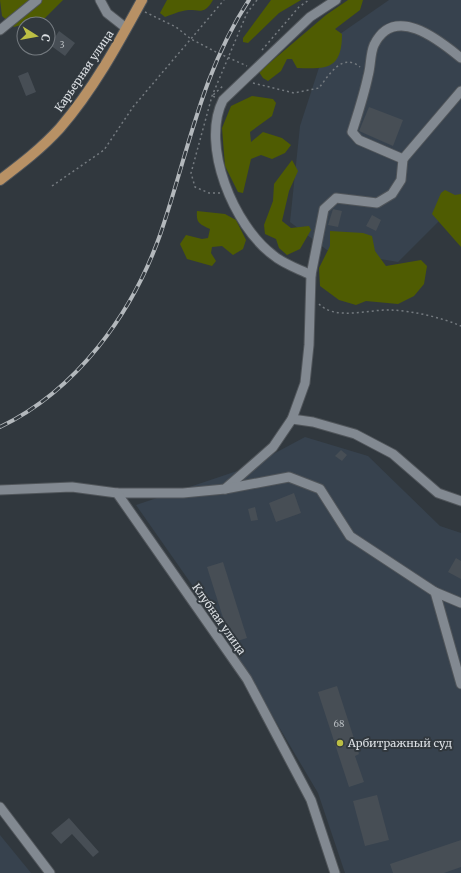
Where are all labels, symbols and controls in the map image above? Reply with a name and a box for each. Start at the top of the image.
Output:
north arrow [16,16,56,56]
street label: Карьерная улица [52,27,117,114]
text: С [38,33,53,43]
house number: 3 [59,39,65,50]
street label: Клубная улица [189,581,249,657]
house number: 68 [334,718,344,729]
place label: Арбитражный суд [347,736,452,750]
marker: Арбитражный суд [335,738,345,748]

